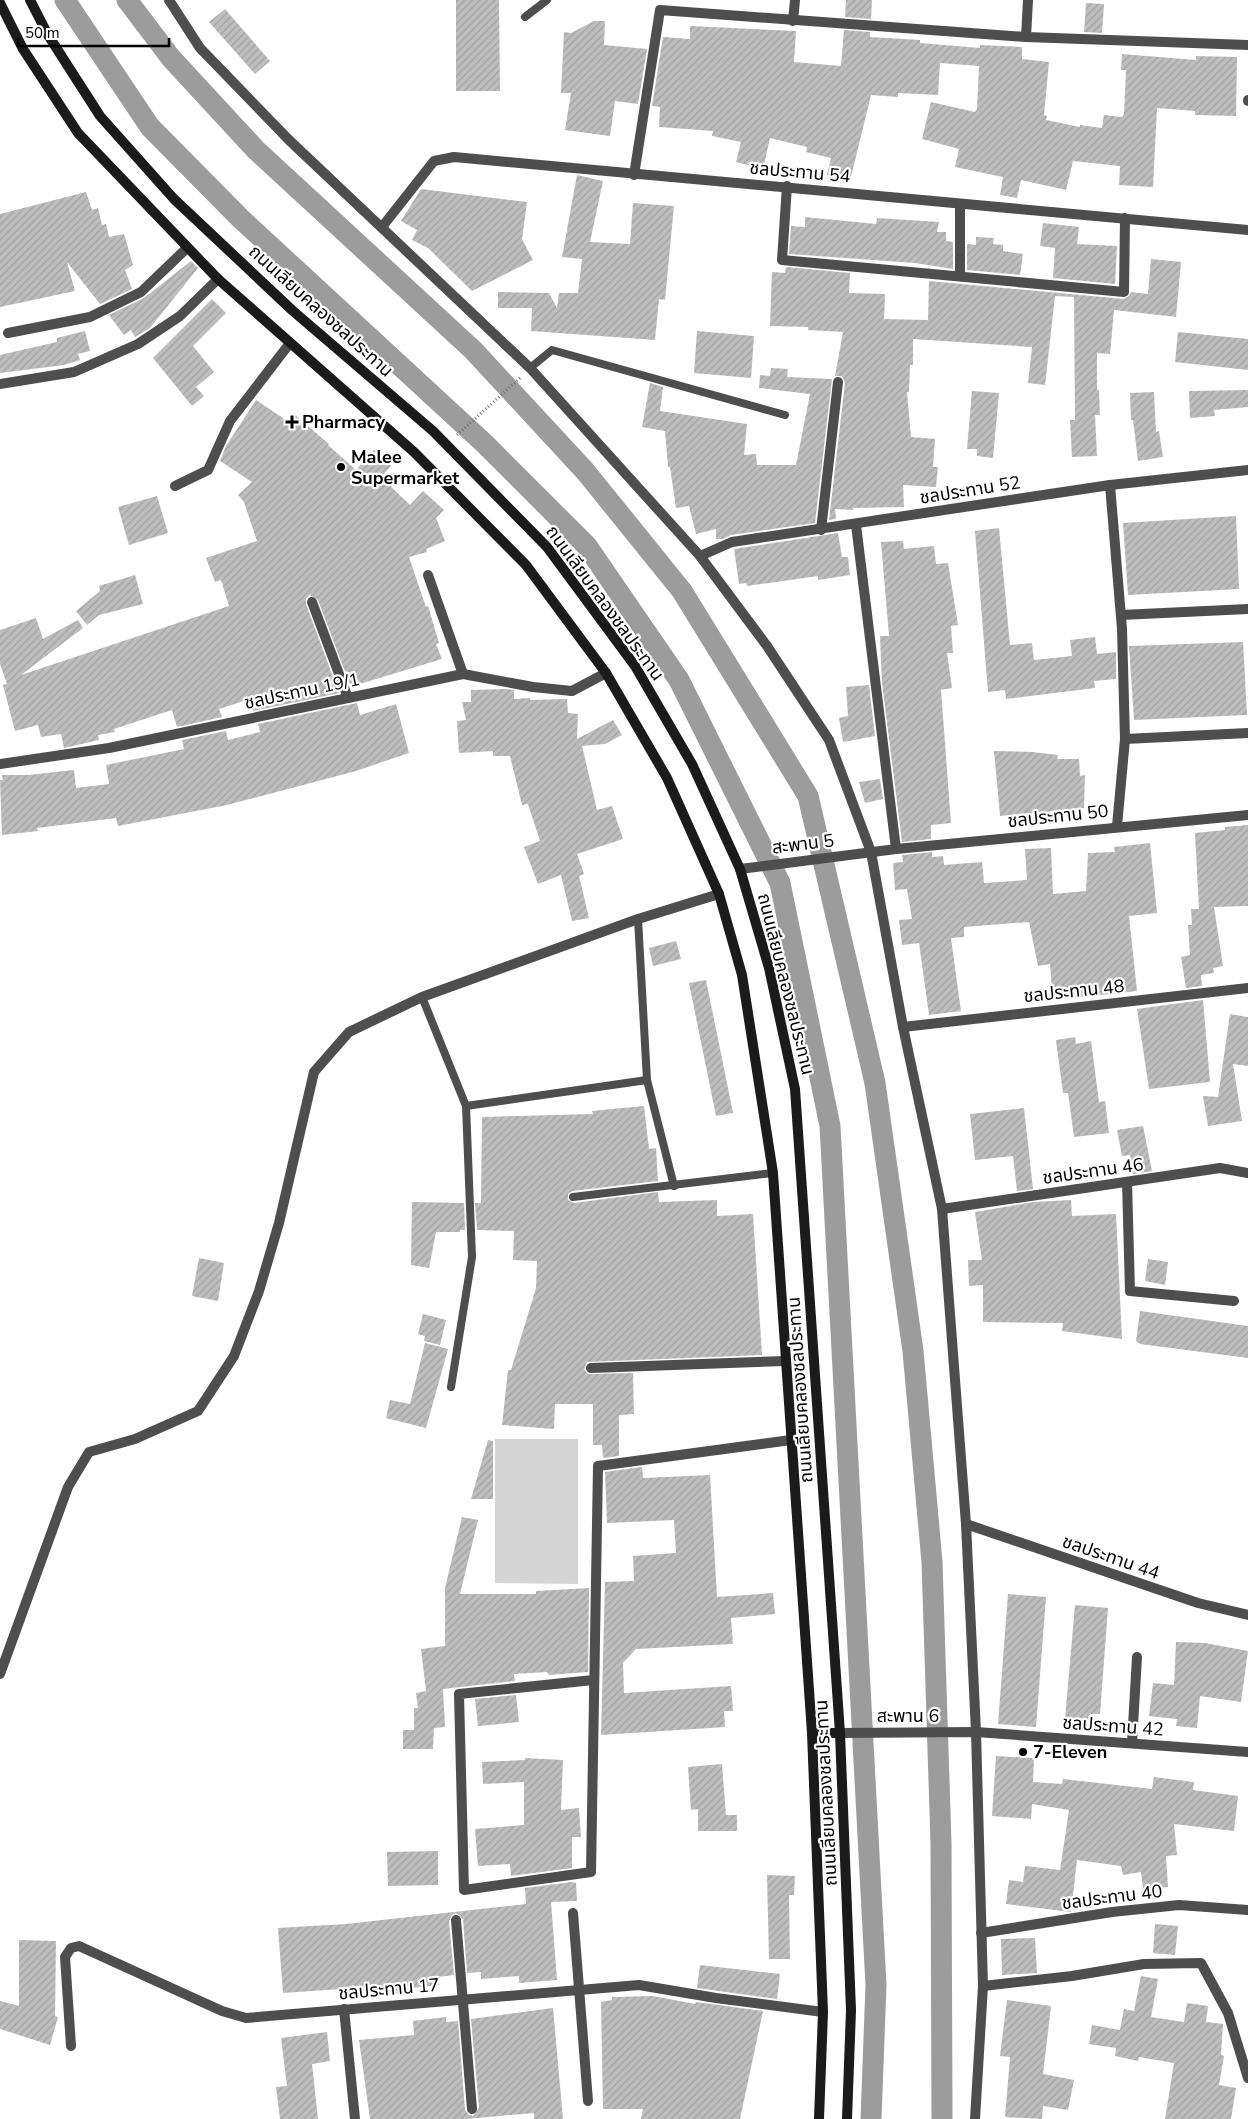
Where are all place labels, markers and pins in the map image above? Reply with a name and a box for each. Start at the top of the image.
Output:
place label: Pharmacy [302,410,385,434]
marker: Pharmacy [286,416,298,428]
place label: Malee Supermarket [351,445,459,490]
marker: Malee Supermarket [335,461,347,473]
place label: 7-Eleven [1033,1740,1107,1764]
marker: 7-Eleven [1017,1746,1029,1758]

